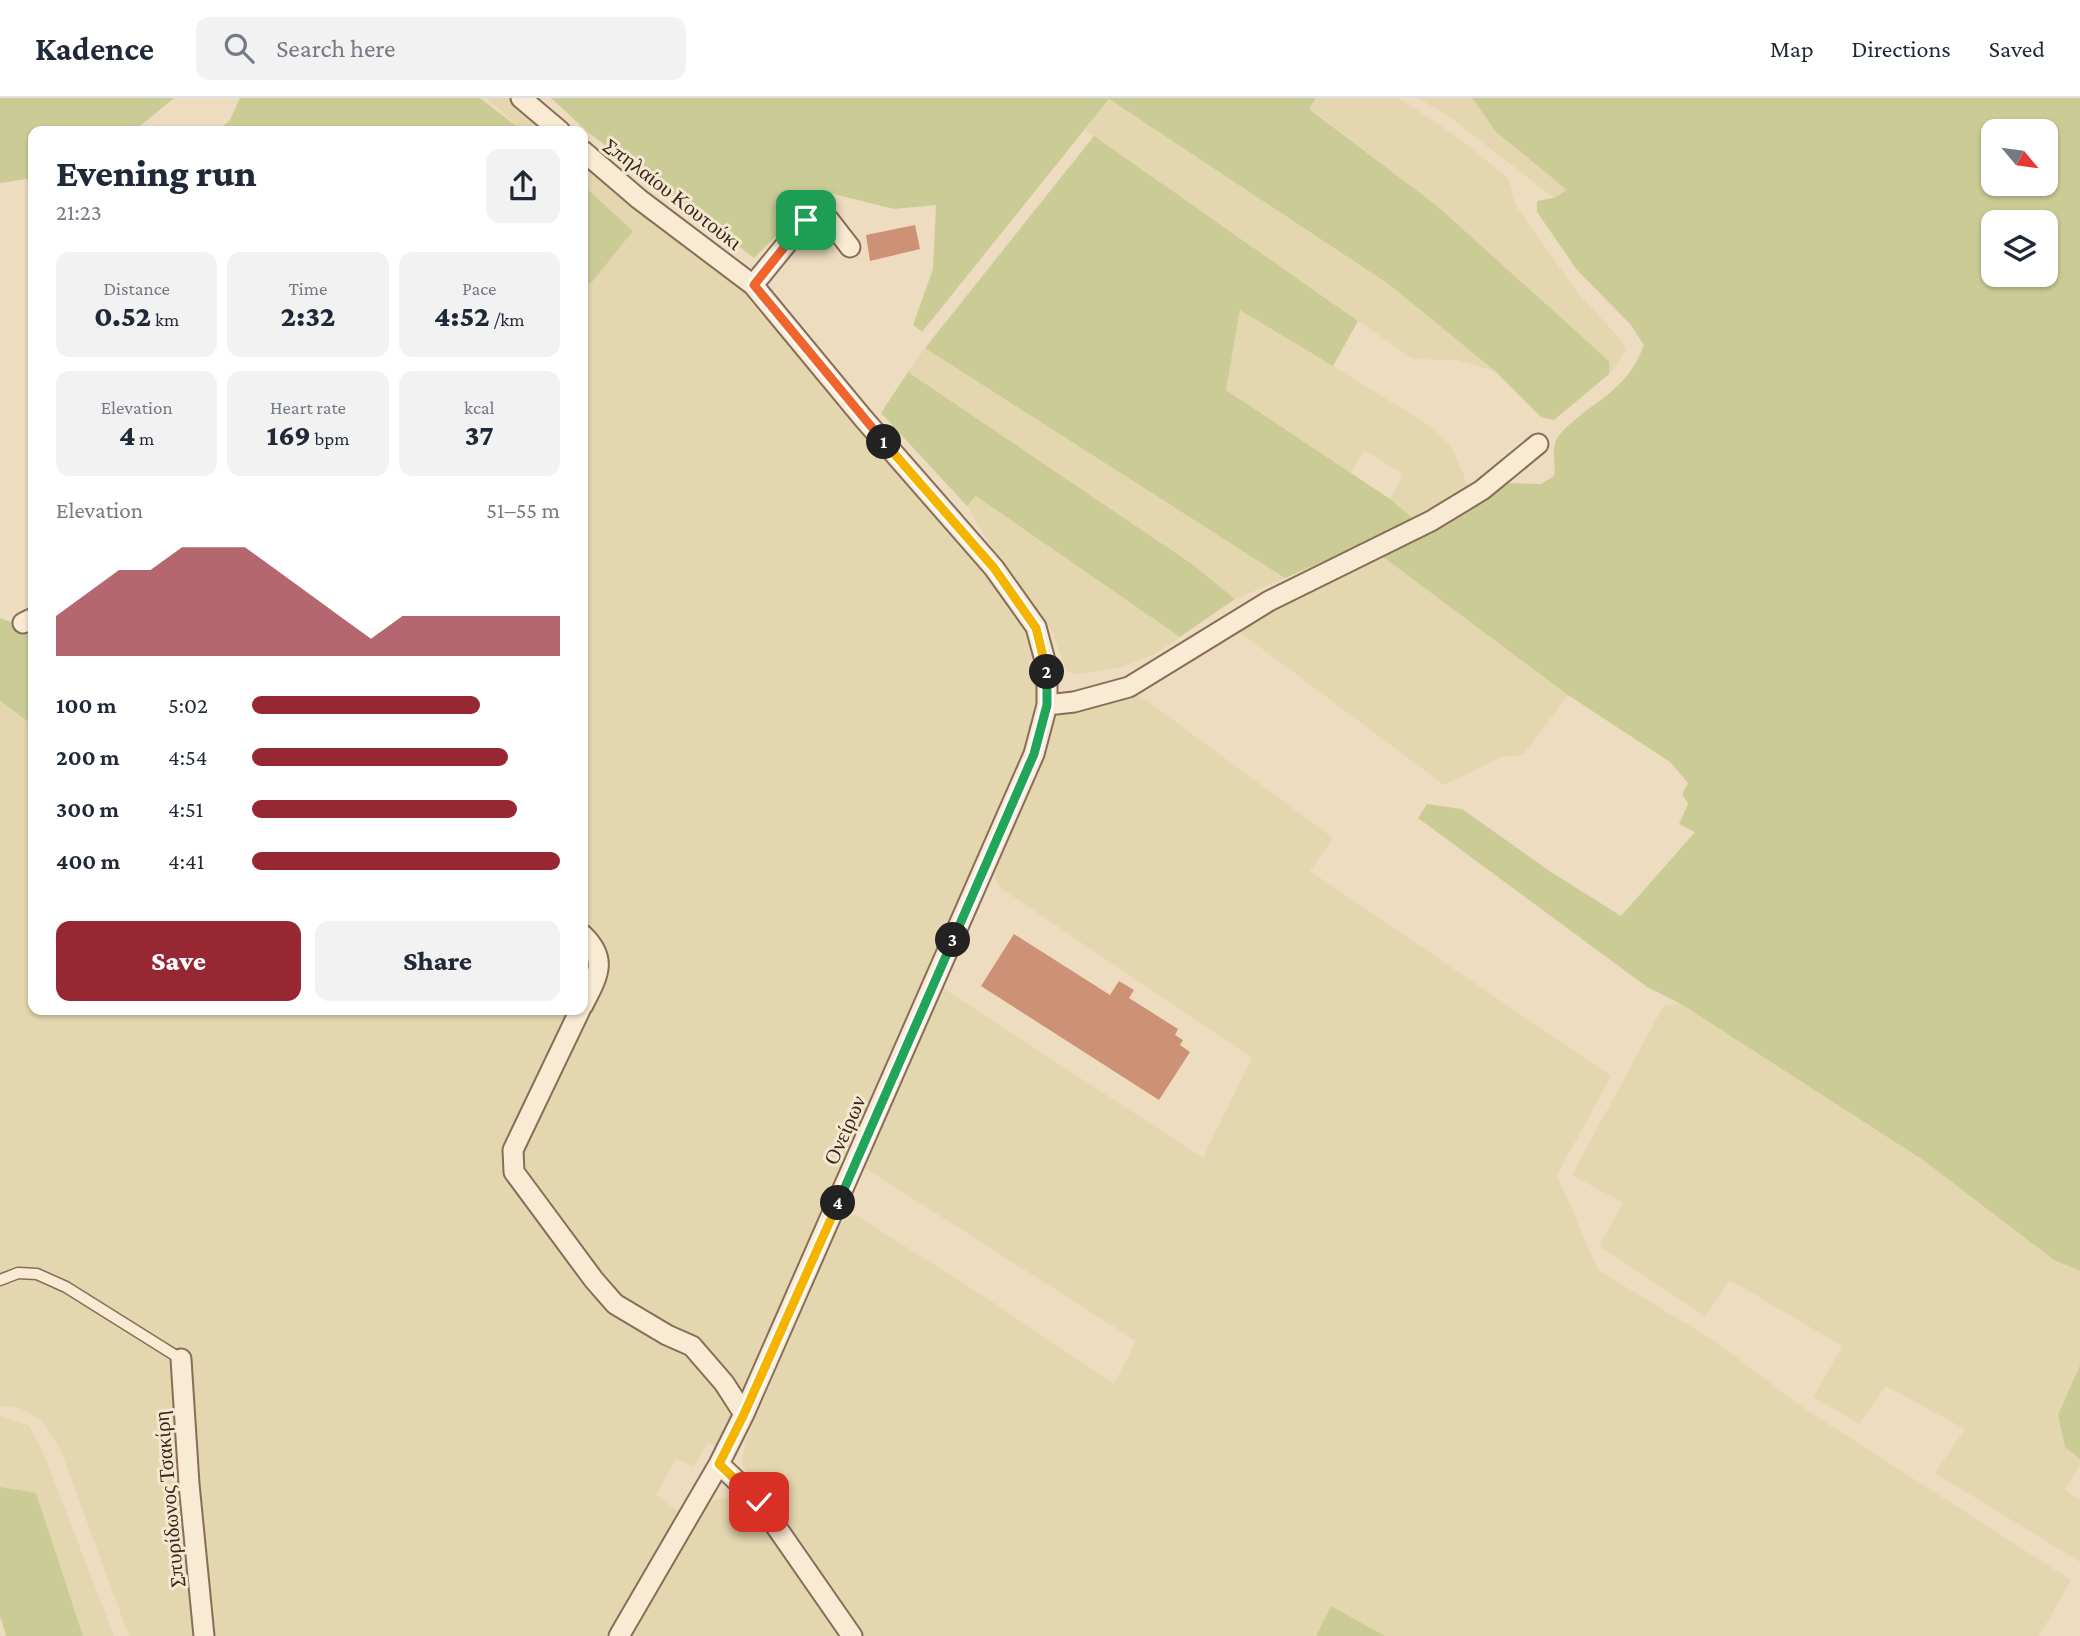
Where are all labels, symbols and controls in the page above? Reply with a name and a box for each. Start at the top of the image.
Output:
search box [196,17,686,80]
icon: search [220,29,258,67]
text: Kadence [35,30,154,67]
text: Search here [276,34,395,63]
text: Map [1770,35,1814,62]
text: Directions [1852,35,1951,62]
text: Saved [1989,35,2045,62]
north arrow [1981,119,2058,196]
map controls [1981,119,2058,287]
street label: Σπηλαίου Κουτούκι [600,133,747,255]
button: share [486,149,560,223]
text: Evening run [56,152,257,194]
pin [776,190,836,250]
text: 21:23 [56,199,102,225]
icon: arrive [787,201,825,239]
button: layers [1981,210,2058,287]
text: Distance [103,278,170,299]
text: Time [289,278,327,299]
text: Pace [462,278,496,299]
text: 0.52 [94,299,151,332]
text: 2:32 [281,299,335,332]
text: 4:52 [434,299,490,332]
text: km [151,309,179,330]
text: /km [490,309,525,330]
text: Elevation [101,397,173,418]
text: Heart rate [270,397,346,418]
text: kcal [464,397,495,418]
text: 4 [119,418,136,451]
text: 169 [266,418,311,451]
text: 37 [465,418,494,451]
pin: 1 [866,424,902,460]
text: m [136,428,154,449]
text: bpm [311,428,349,449]
text: 1 [880,431,887,452]
text: Elevation [56,497,143,523]
text: 51–55 m [486,497,560,523]
pin: 2 [1030,654,1064,690]
text: 2 [1042,661,1051,682]
text: 100 m [56,692,116,718]
text: 5:02 [168,692,208,718]
text: 200 m [56,744,120,770]
text: 4:54 [168,744,208,770]
text: 300 m [56,796,119,822]
text: 4:51 [168,796,203,822]
text: 400 m [56,848,120,874]
text: 4:41 [168,848,204,874]
button: Save [56,921,301,1001]
button: Share [315,921,560,1001]
pin: 3 [936,922,970,958]
text: 3 [948,929,957,950]
street label: Ονείρων [819,1092,871,1168]
pin: 4 [820,1186,856,1220]
text: 4 [832,1192,843,1213]
street label: Σπυρίδωνος Τσακίρη [149,1410,189,1588]
pin [729,1472,789,1532]
icon: check [740,1483,778,1521]

